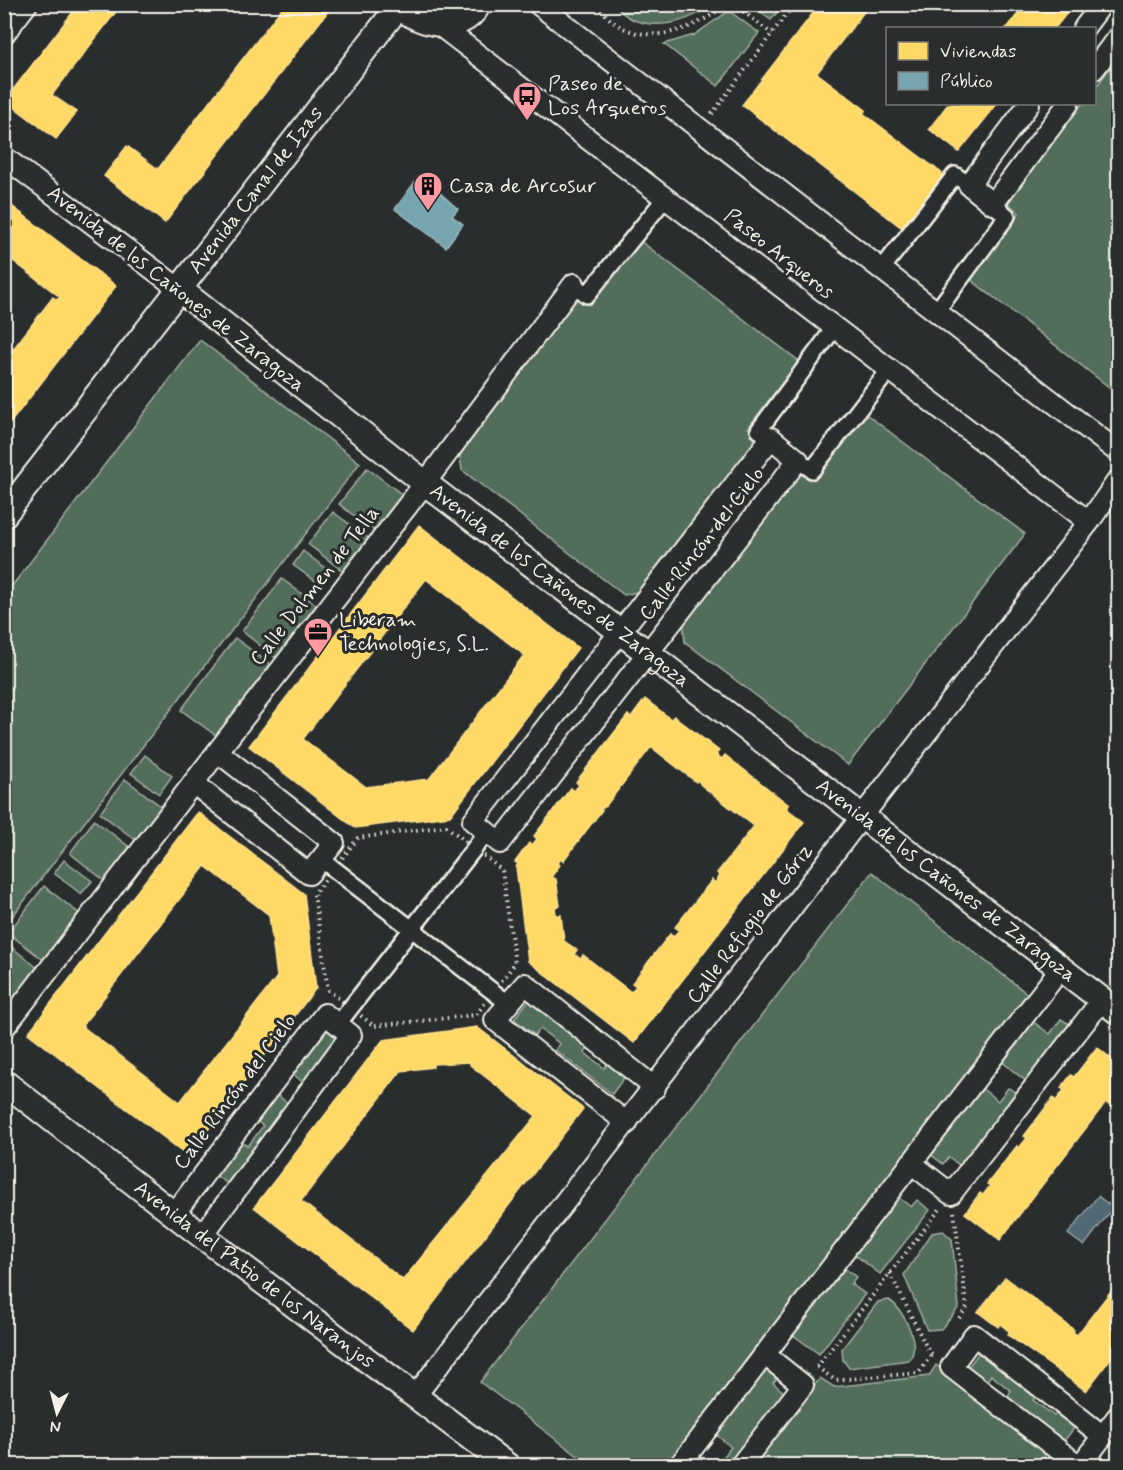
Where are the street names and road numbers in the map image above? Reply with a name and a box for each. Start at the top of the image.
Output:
street label: Avenida Canal de Izas [182,101,330,280]
street label: Avenida de los Cañones de Zaragoza [41,179,311,399]
street label: Paseo Arqueros [718,202,840,306]
street label: Calle Rincón del Cielo [633,461,771,627]
street label: Avenida de los Cañones de Zaragoza [424,477,696,694]
street label: Calle Dolmen de Tella [244,500,386,672]
street label: Avenida de los Cañones de Zaragoza [810,772,1082,989]
street label: Calle Refugio de Góriz [680,838,820,1010]
street label: Calle Rincón del Cielo [167,1008,303,1176]
street label: Avenida del Patio de los Naranjos [128,1174,381,1375]

